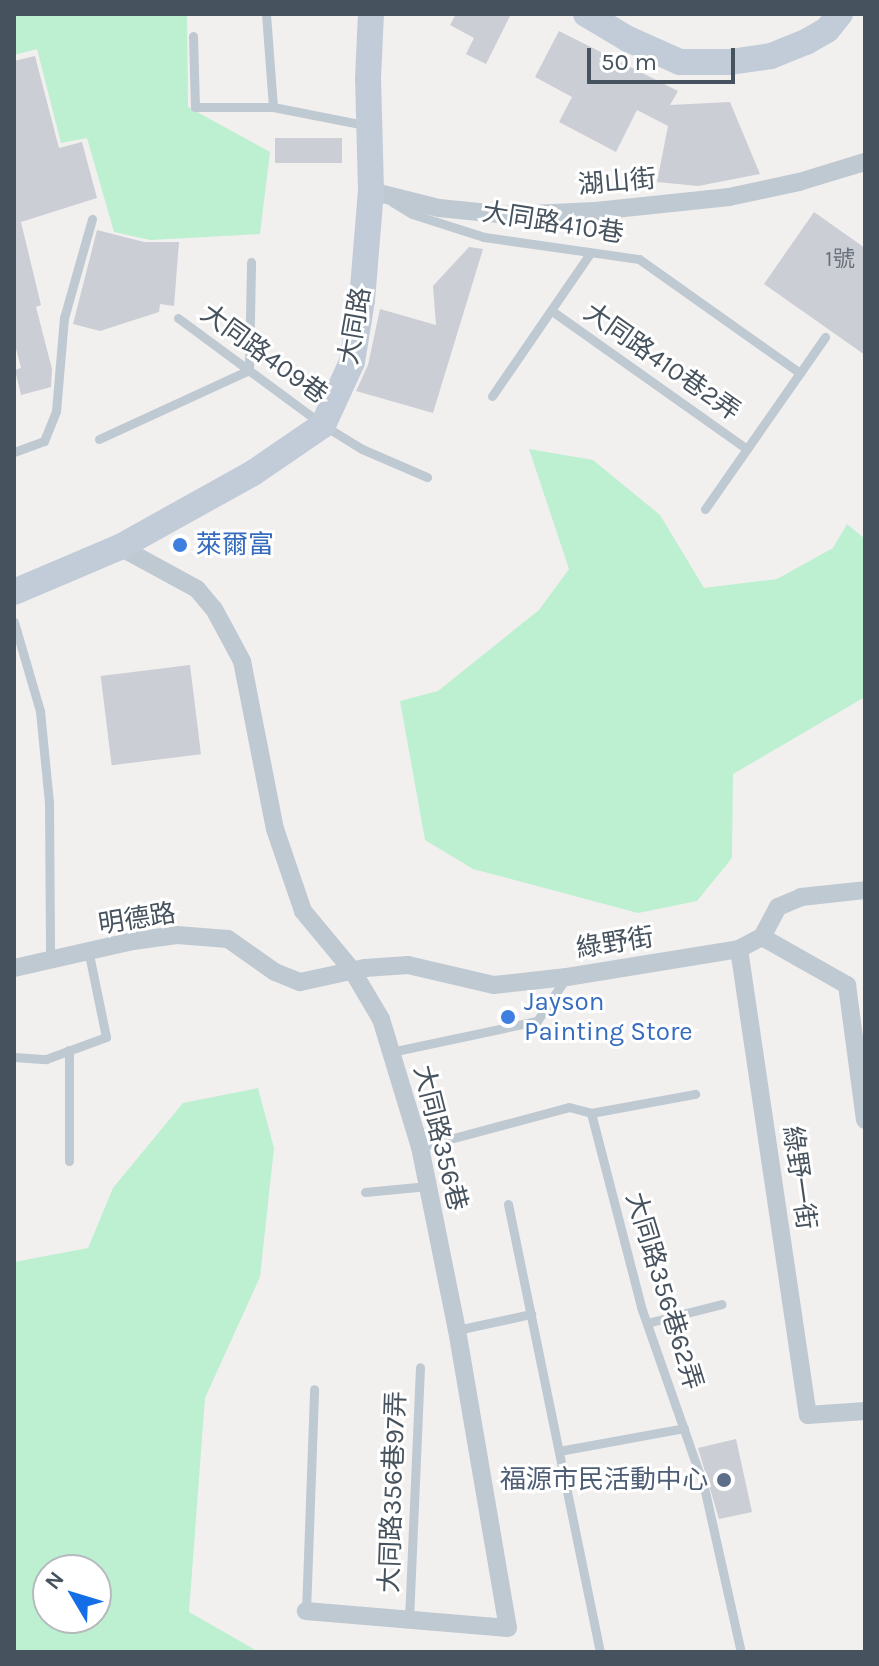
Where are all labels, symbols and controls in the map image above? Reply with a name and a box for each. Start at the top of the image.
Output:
scale bar [591,32,739,82]
text: 50 m [601,48,657,76]
street label: 湖山街 [577,163,657,201]
street label: 大同路410巷 [480,196,626,250]
house number: 1號 [825,247,855,273]
street label: 大同路 [333,285,377,367]
street label: 大同路410巷2弄 [578,297,746,427]
street label: 大同路409巷 [195,298,333,410]
place label: 萊爾富 [196,529,274,561]
marker: 萊爾富 [171,536,189,554]
street label: 明德路 [96,897,178,941]
street label: 綠野街 [574,921,656,965]
place label: Jayson Painting Store [524,986,693,1048]
marker: Jayson Painting Store [499,1008,517,1026]
street label: 大同路356巷 [407,1062,473,1214]
street label: 綠野一街 [776,1124,822,1232]
street label: 大同路356巷62弄 [619,1188,709,1394]
street label: 大同路356巷97弄 [374,1390,412,1594]
place label: 福源市民活動中心 [500,1464,708,1496]
marker: 福源市民活動中心 [715,1471,733,1489]
north arrow [32,1554,112,1634]
text: N [40,1566,70,1595]

